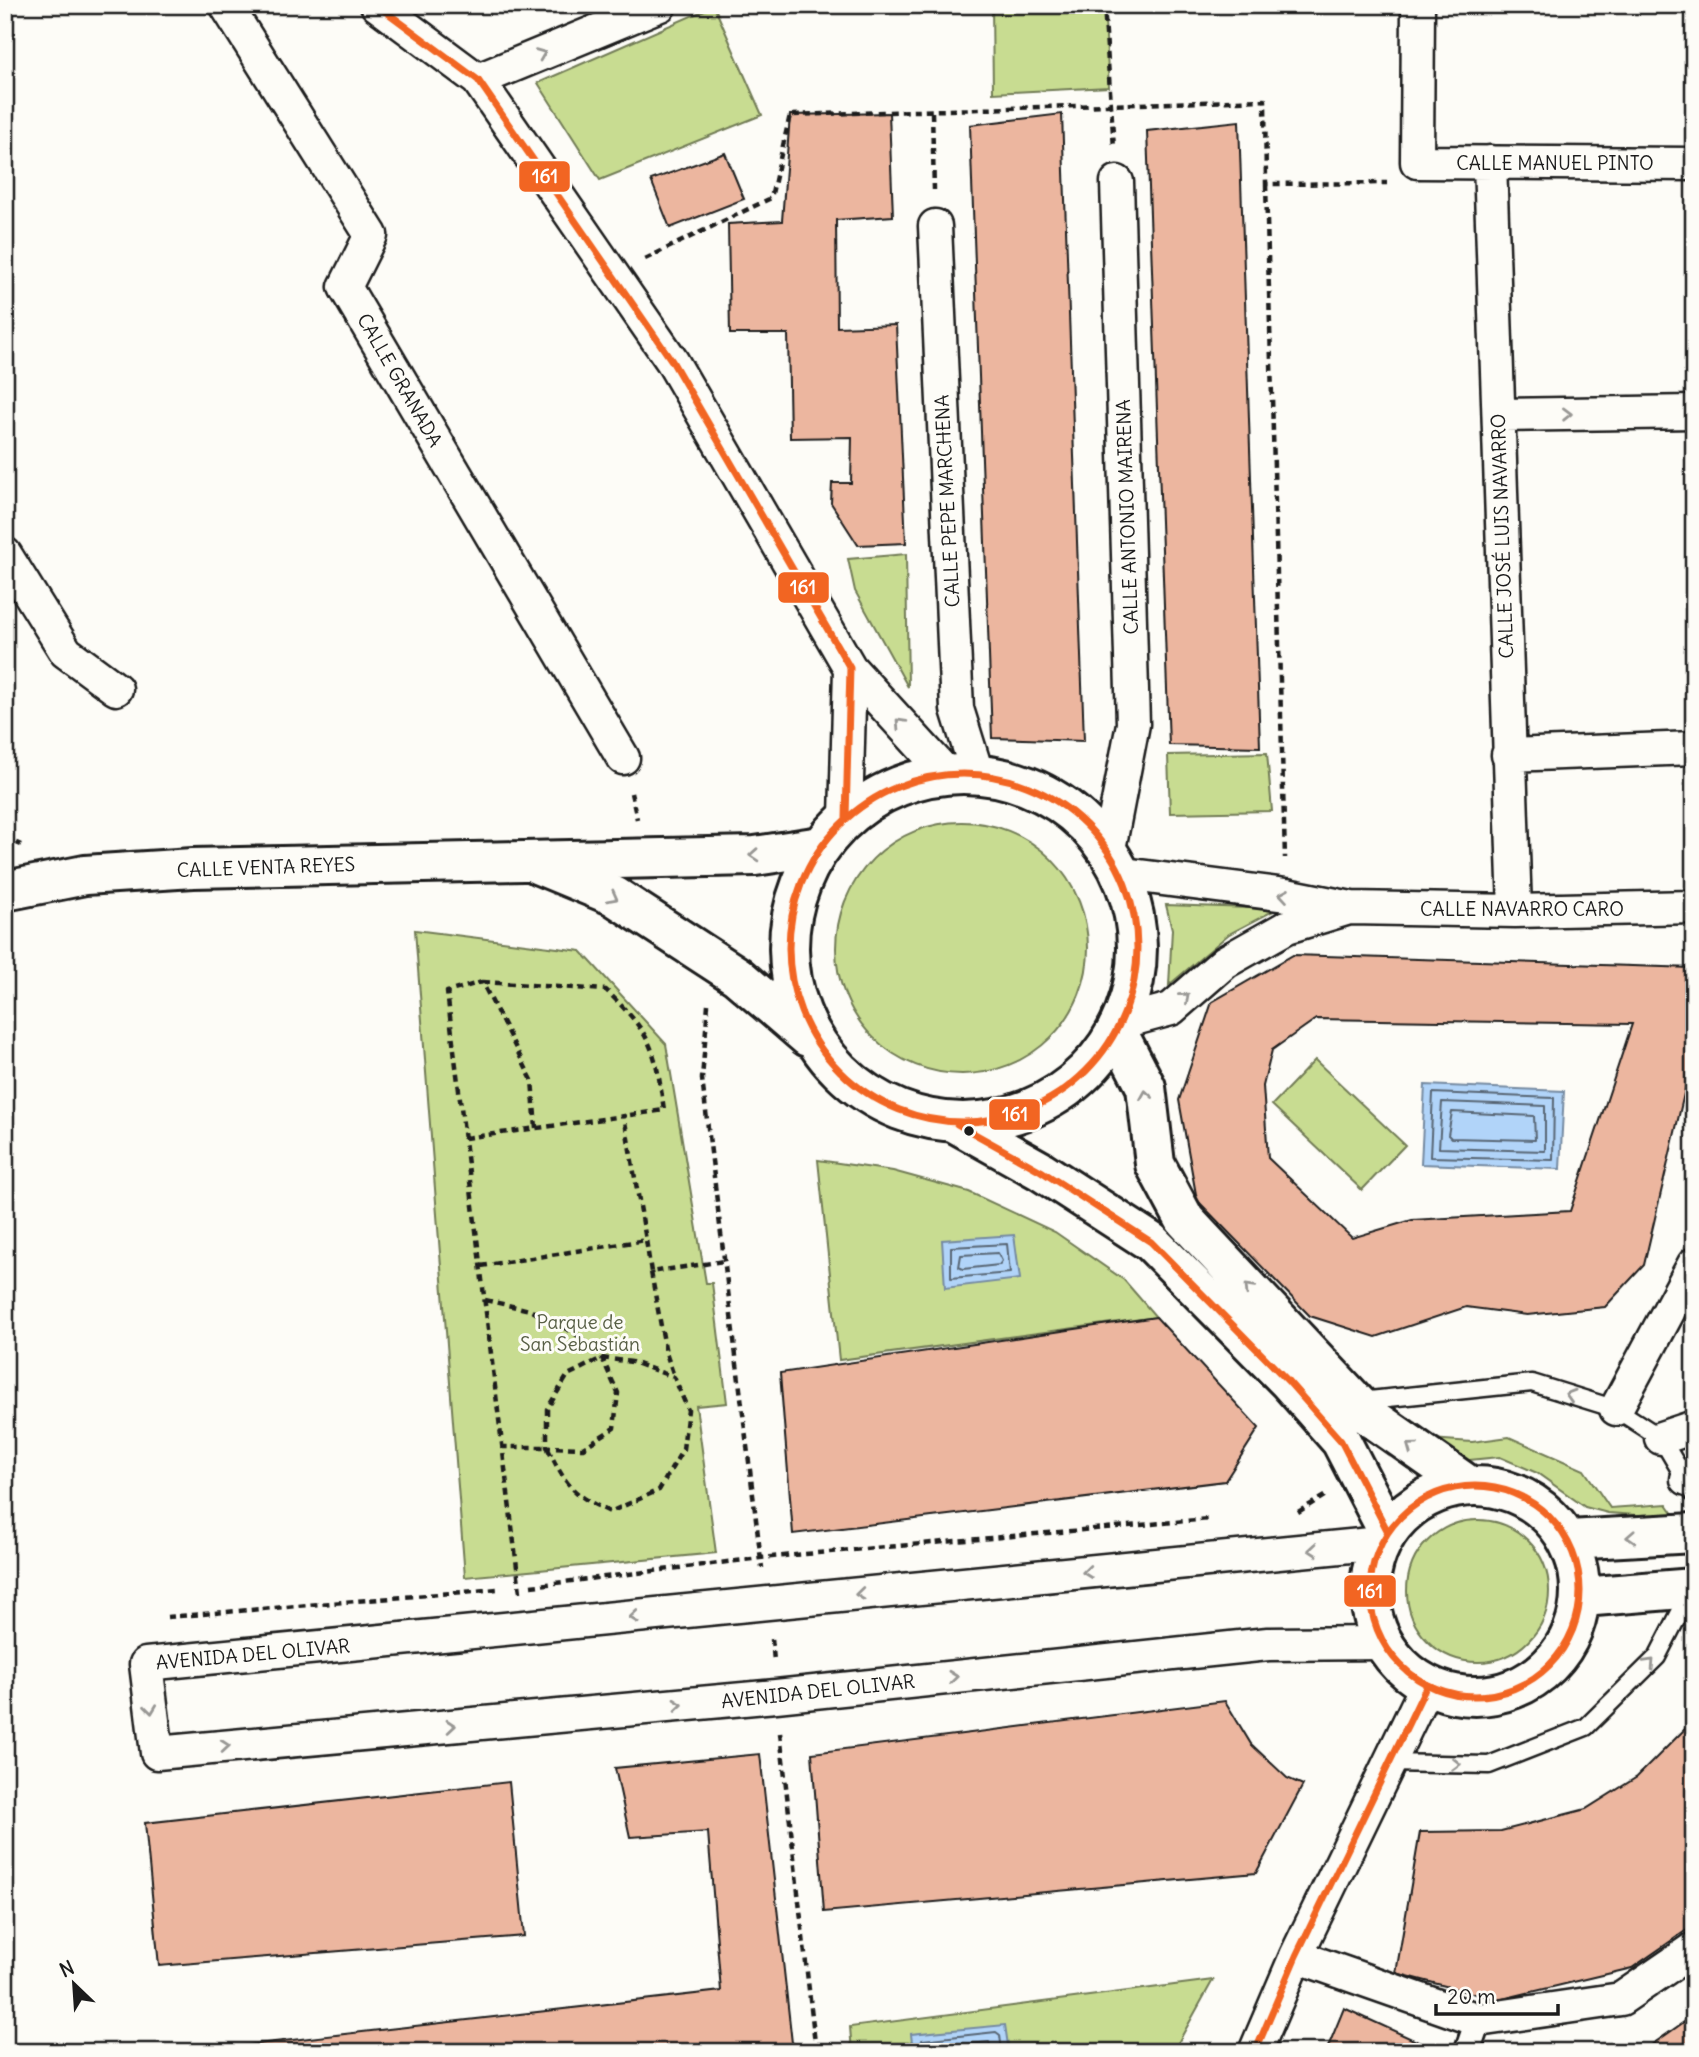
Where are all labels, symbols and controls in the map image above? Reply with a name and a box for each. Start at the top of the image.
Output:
one-way arrow [534,48,547,62]
street label: CALLE MANUEL PINTO [1456,151,1654,175]
line badge: 161 [518,160,571,193]
text: 161 [532,164,558,188]
street label: CALLE GRANADA [352,309,448,451]
street label: CALLE PEPE MARCHENA [929,394,965,608]
street label: CALLE ANTONIO MAIRENA [1111,399,1143,635]
one-way arrow [1562,406,1573,422]
street label: CALLE JOSÉ LUIS NAVARRO [1486,413,1518,659]
line badge: 161 [777,571,830,604]
text: 161 [790,575,816,599]
one-way arrow [896,718,908,731]
one-way arrow [748,848,759,863]
street label: CALLE VENTA REYES [176,852,356,882]
one-way arrow [606,888,618,902]
one-way arrow [1278,888,1290,903]
street label: CALLE NAVARRO CARO [1420,897,1624,921]
one-way arrow [1177,993,1190,1005]
one-way arrow [1138,1089,1153,1101]
line badge: 161 [988,1098,1041,1131]
text: 161 [1002,1102,1028,1126]
unlabelled marker [962,1124,976,1138]
one-way arrow [1245,1284,1258,1297]
park label: Parque de San Sebastián [520,1310,640,1356]
one-way arrow [1565,1388,1577,1403]
one-way arrow [1406,1443,1419,1455]
one-way arrow [1626,1529,1637,1544]
one-way arrow [1307,1542,1319,1557]
one-way arrow [1081,1564,1092,1579]
line badge: 161 [1343,1574,1397,1608]
text: 161 [1357,1579,1383,1603]
one-way arrow [854,1587,866,1602]
one-way arrow [628,1609,639,1624]
street label: AVENIDA DEL OLIVAR [155,1634,351,1674]
one-way arrow [1641,1658,1654,1671]
street label: AVENIDA DEL OLIVAR [720,1669,916,1713]
one-way arrow [948,1670,959,1685]
one-way arrow [672,1698,683,1713]
one-way arrow [144,1703,159,1715]
one-way arrow [445,1718,457,1733]
one-way arrow [219,1739,230,1754]
one-way arrow [1451,1757,1462,1772]
north arrow [38,1948,108,2018]
text: N [56,1955,78,1982]
scale bar [1436,1973,1559,2017]
text: 20 m [1447,1983,1496,2010]

